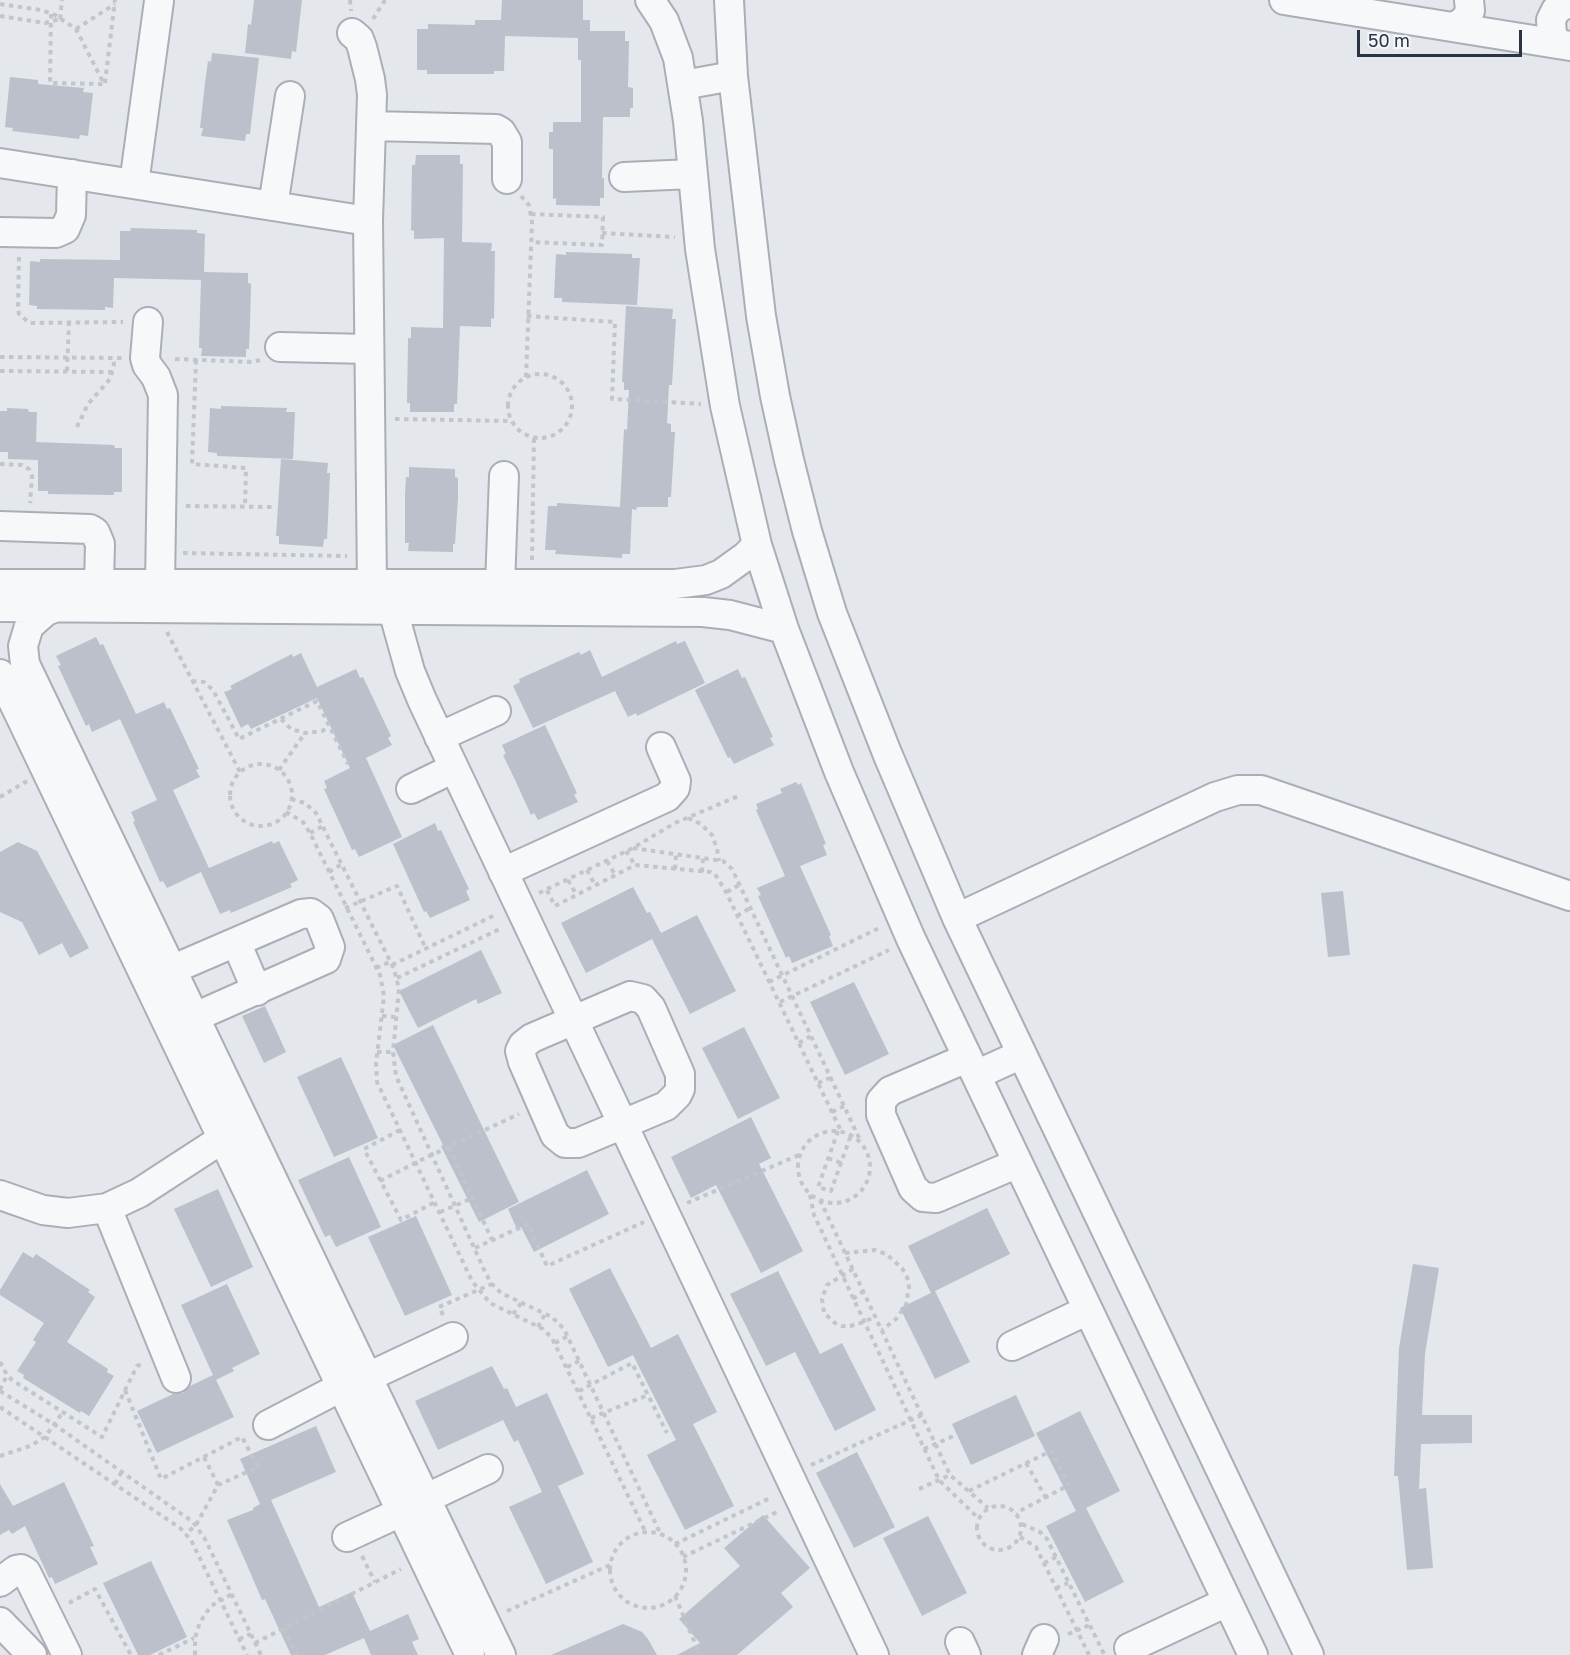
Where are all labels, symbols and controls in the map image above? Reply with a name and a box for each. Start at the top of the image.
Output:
scale bar [1360,18,1525,56]
text: 50 m [1368,29,1410,51]

